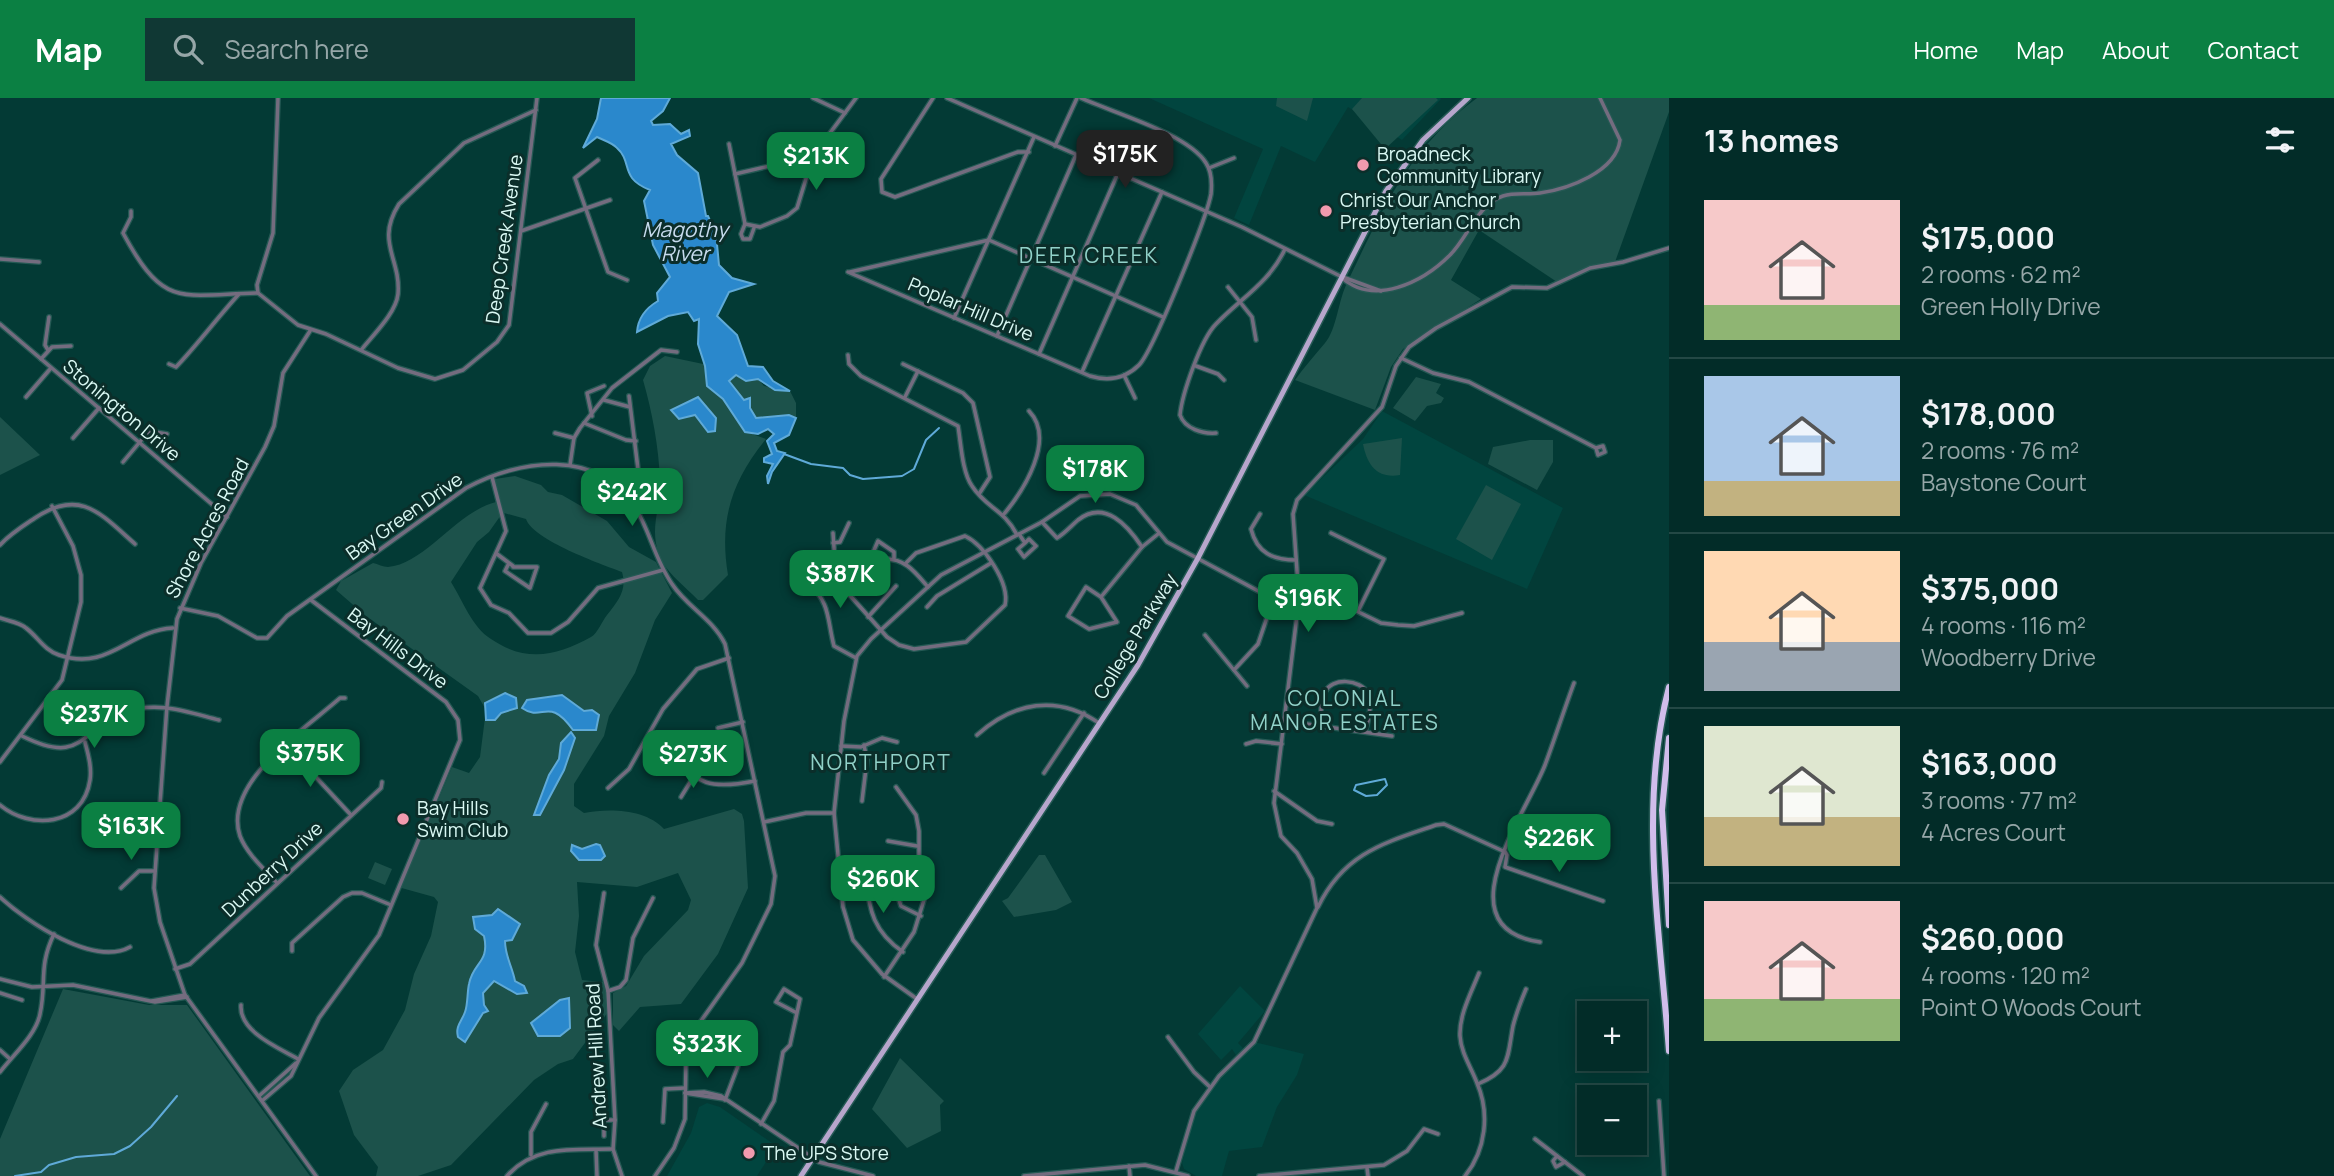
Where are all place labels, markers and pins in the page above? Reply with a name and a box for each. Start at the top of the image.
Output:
pin: $175K [1076,130,1174,190]
pin: $213K [767,132,865,192]
place label: Broadneck Community Library [1377,141,1541,189]
marker: Broadneck Community Library [1355,157,1371,173]
place label: Christ Our Anchor Presbyterian Church [1340,187,1521,235]
marker: Christ Our Anchor Presbyterian Church [1318,203,1334,219]
pin: $178K [1046,446,1144,505]
pin: $242K [583,468,681,528]
pin: $387K [791,550,889,610]
pin: $196K [1259,574,1357,634]
pin: $237K [45,690,143,750]
pin: $375K [261,730,359,789]
pin: $273K [644,730,742,790]
place label: Bay Hills Swim Club [417,795,508,843]
pin: $163K [82,802,180,862]
marker: Bay Hills Swim Club [395,811,411,827]
pin: $226K [1510,814,1608,874]
pin: $260K [834,856,932,915]
pin: $323K [658,1020,756,1080]
place label: The UPS Store [763,1140,889,1166]
marker: The UPS Store [741,1145,757,1161]

